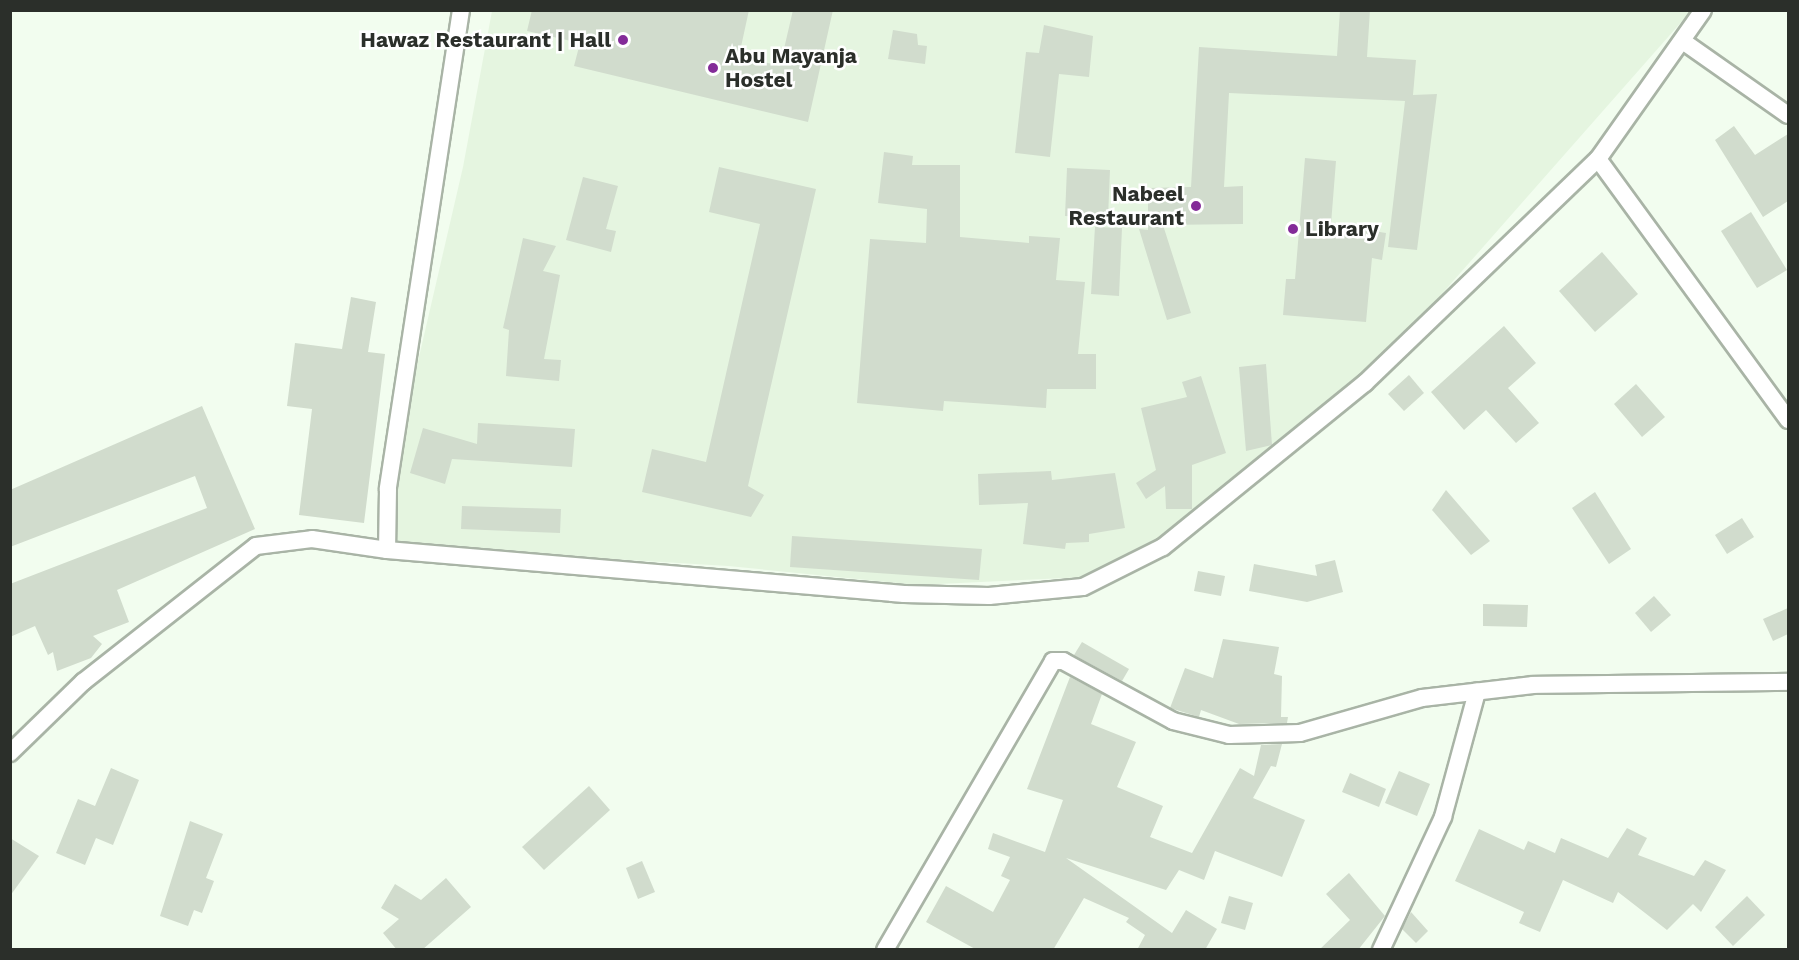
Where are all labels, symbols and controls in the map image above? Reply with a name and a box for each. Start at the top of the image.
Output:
place label: Hawaz Restaurant | Hall [360,27,611,53]
marker: Hawaz Restaurant | Hall [616,33,630,47]
place label: Abu Mayanja Hostel [725,43,857,93]
marker: Abu Mayanja Hostel [706,61,720,75]
place label: Nabeel Restaurant [1069,181,1184,231]
marker: Nabeel Restaurant [1189,199,1203,213]
place label: Library [1305,216,1379,242]
marker: Library [1286,222,1300,236]

